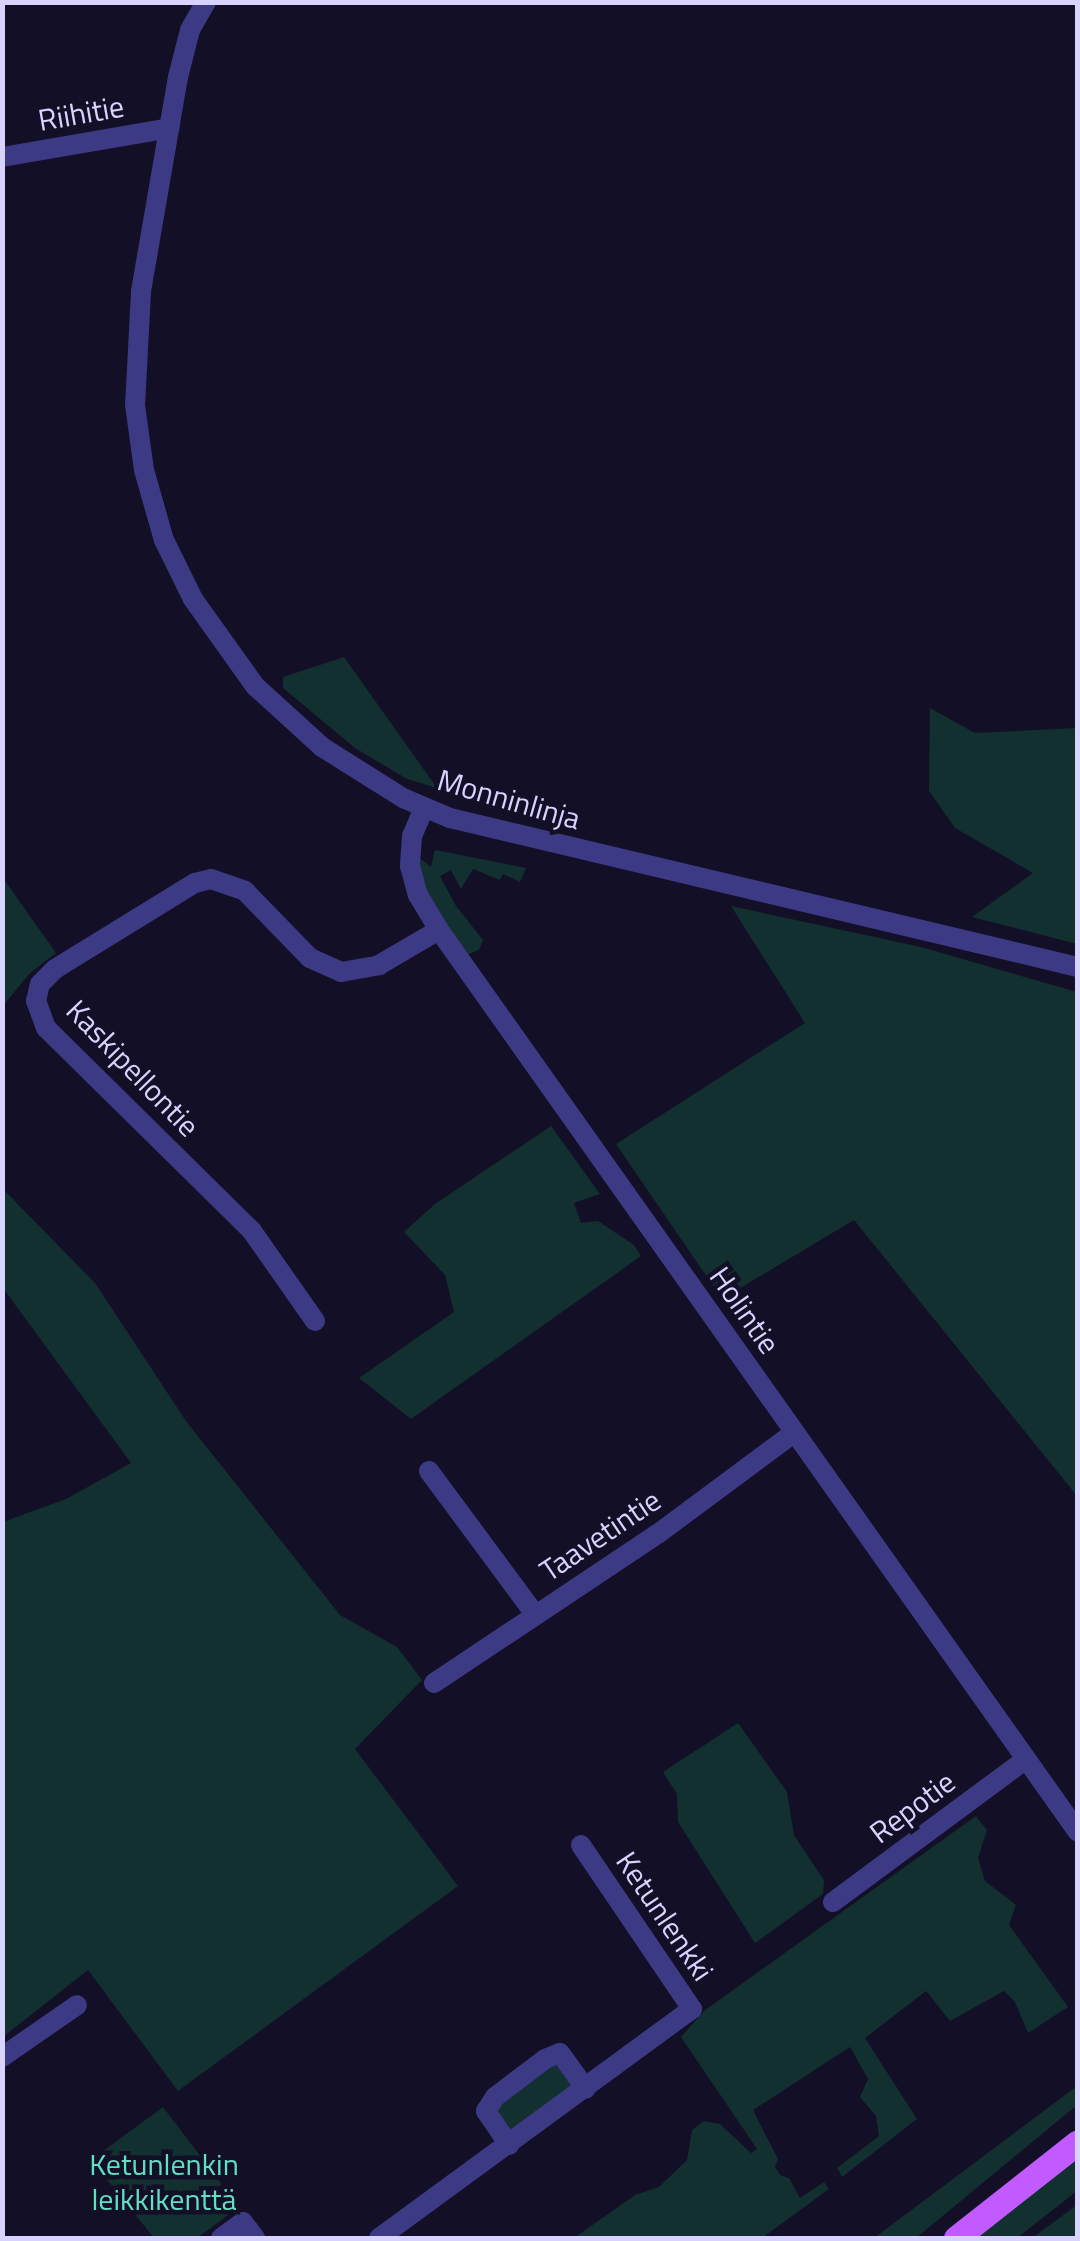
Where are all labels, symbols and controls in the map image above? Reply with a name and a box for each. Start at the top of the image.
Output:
street label: Riihitie [35,88,127,138]
street label: Monninlinja [433,761,585,837]
street label: Kaskipellontie [59,992,207,1144]
street label: Holintie [702,1260,788,1360]
street label: Taavetintie [533,1482,667,1588]
street label: Repotie [862,1763,962,1851]
street label: Ketunlenkki [609,1845,721,1987]
park label: Ketunlenkin leikkikenttä [89,2146,239,2216]

